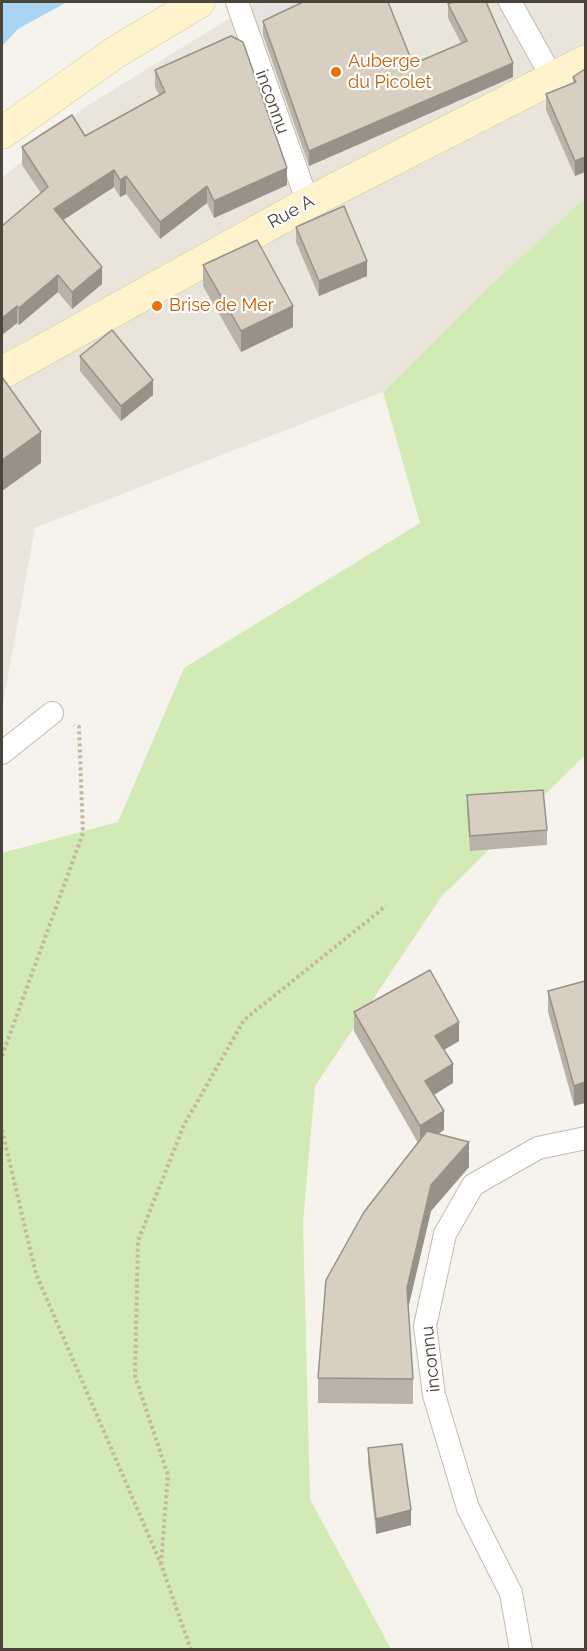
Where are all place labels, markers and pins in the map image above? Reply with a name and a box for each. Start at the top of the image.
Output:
place label: Auberge du Picolet [348,51,432,94]
marker: Auberge du Picolet [329,65,343,79]
place label: Brise de Mer [169,295,274,317]
marker: Brise de Mer [150,299,164,313]

